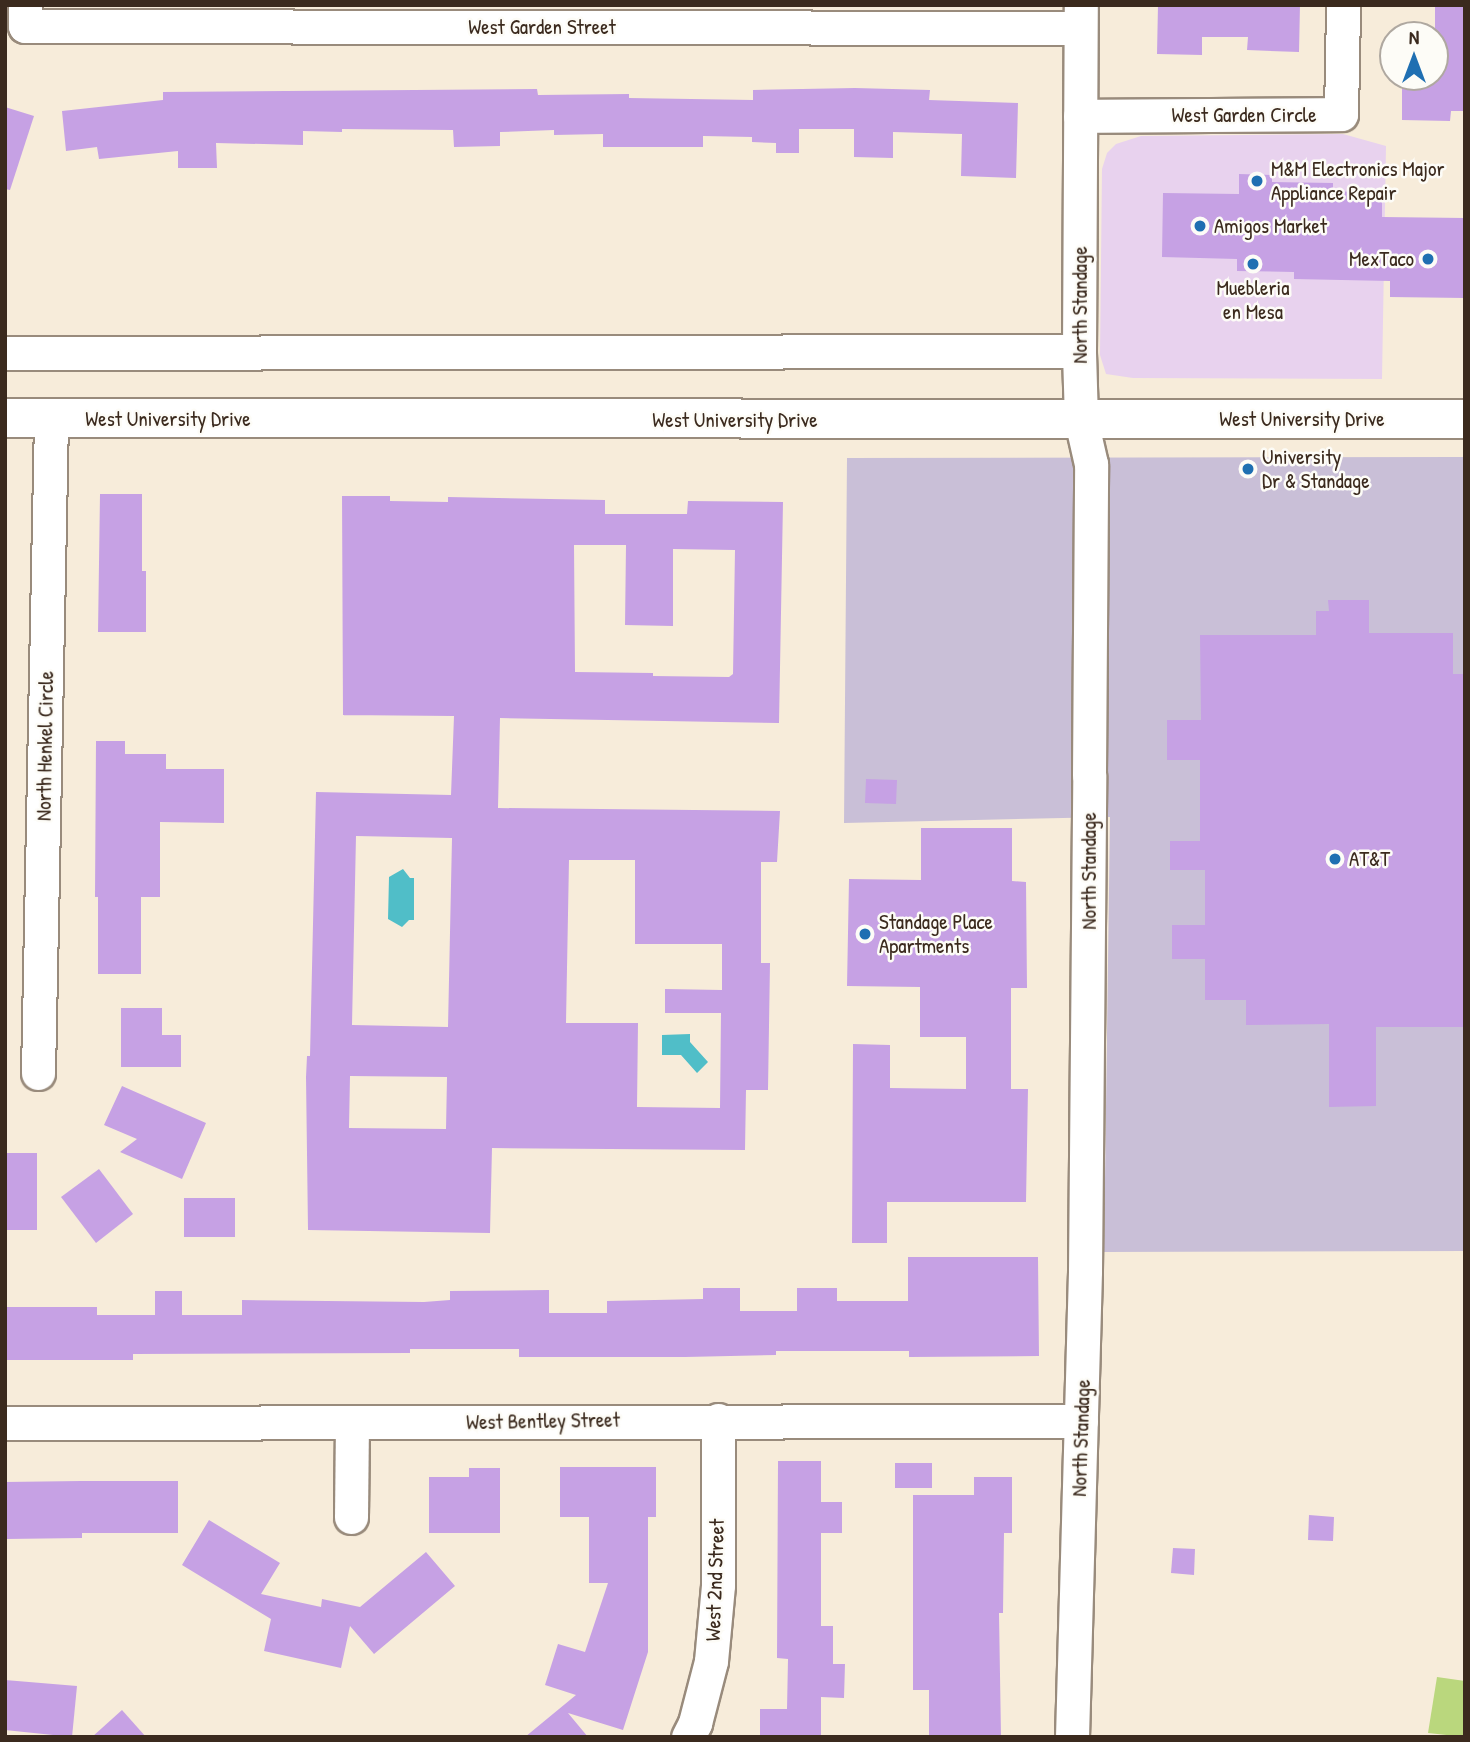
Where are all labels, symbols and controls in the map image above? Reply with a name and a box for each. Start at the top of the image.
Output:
street label: West Garden Street [468,14,616,40]
north arrow [1379,21,1449,91]
text: N [1409,24,1419,50]
street label: West Garden Circle [1171,102,1317,128]
place label: M&M Electronics Major Appliance Repair [1271,156,1445,206]
marker: M&M Electronics Major Appliance Repair [1249,173,1265,189]
place label: Amigos Market [1214,213,1327,239]
marker: Amigos Market [1192,218,1208,234]
street label: North Standage [1067,246,1093,364]
place label: MexTaco [1349,246,1414,272]
marker: MexTaco [1420,251,1436,267]
marker: Muebleria en Mesa [1245,256,1261,272]
place label: Muebleria en Mesa [1217,275,1289,325]
street label: West University Drive [85,406,251,432]
street label: West University Drive [1219,406,1385,432]
street label: West University Drive [652,407,818,433]
place label: University Dr & Standage [1262,444,1370,494]
marker: University Dr & Standage [1240,461,1256,477]
street label: North Henkel Circle [31,671,59,821]
street label: North Standage [1076,812,1102,930]
place label: AT&T [1349,846,1390,872]
marker: AT&T [1327,851,1343,867]
place label: Standage Place Apartments [879,909,993,959]
marker: Standage Place Apartments [857,926,873,942]
street label: North Standage [1066,1379,1096,1497]
street label: West Bentley Street [466,1407,620,1435]
street label: West 2nd Street [700,1518,730,1642]

